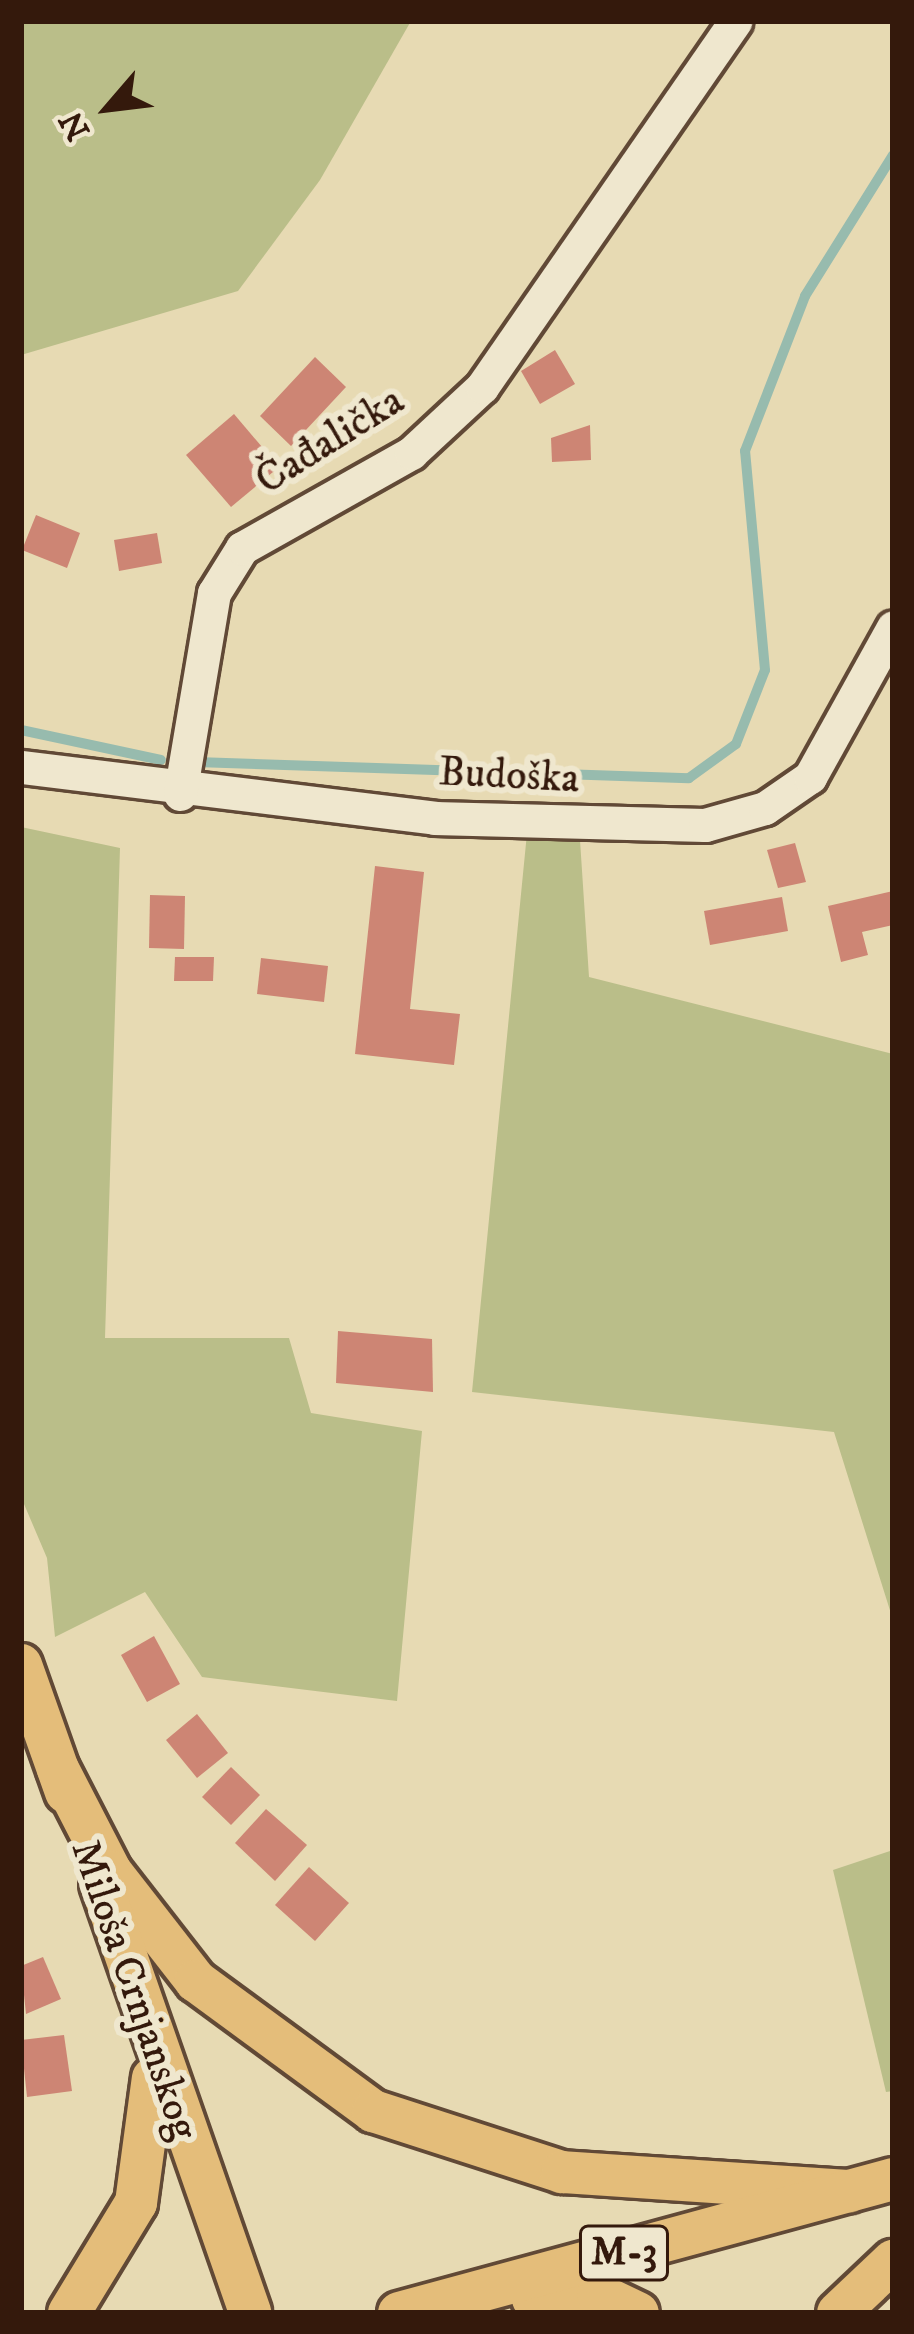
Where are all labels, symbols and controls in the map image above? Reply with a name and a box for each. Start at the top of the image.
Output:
north arrow [48,48,168,168]
text: N [51,104,100,147]
street label: Čađalička [247,376,413,506]
street label: Budoška [437,747,581,805]
street label: Miloša Crnjanskog [59,1834,209,2146]
road number: M-3 [576,2220,672,2286]

